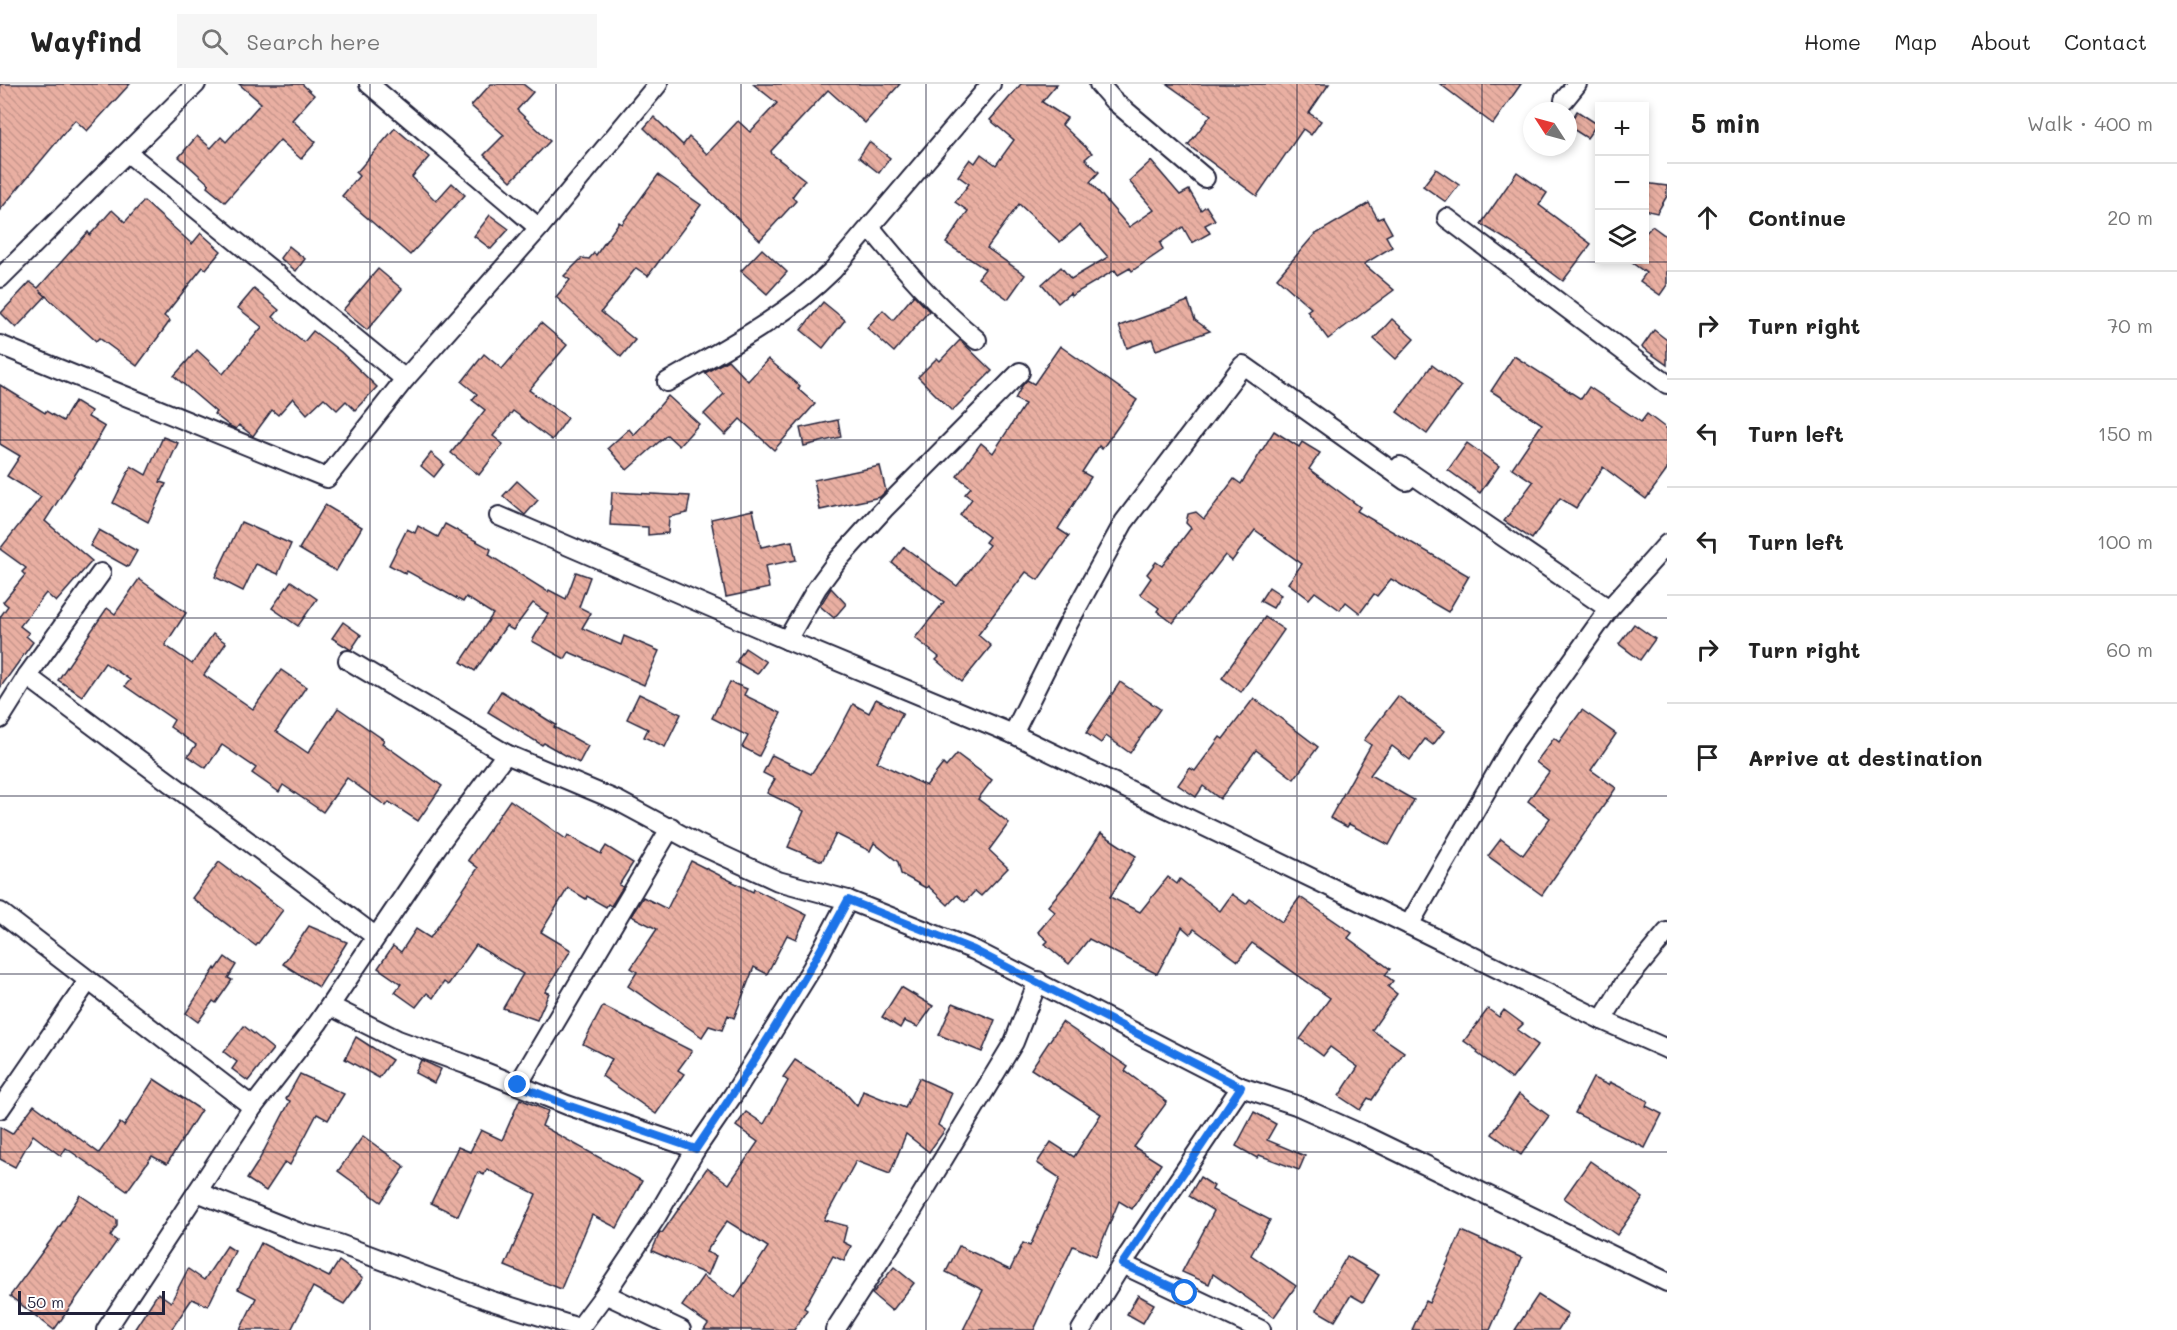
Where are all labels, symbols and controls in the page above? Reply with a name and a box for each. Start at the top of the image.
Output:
search box [177,14,597,68]
text: Wayfind [30,23,141,59]
icon: search [198,25,231,58]
text: Search here [246,27,380,56]
text: Home [1804,28,1861,55]
text: Map [1894,28,1937,55]
text: About [1970,28,2031,55]
text: Contact [2064,28,2147,55]
north arrow [1523,102,1577,156]
map controls [1595,102,1649,264]
button: + [1595,102,1649,156]
text: 5 min [1691,106,1760,140]
text: Walk · 400 m [2027,110,2153,136]
button: − [1595,156,1649,210]
icon: ahead [1691,201,1724,234]
text: Continue [1748,203,1846,232]
text: 20 m [2107,204,2153,230]
button: layers [1595,210,1649,264]
icon: right [1691,309,1724,342]
text: Turn right [1748,311,1860,340]
text: 70 m [2107,312,2153,338]
icon: left [1691,417,1724,450]
text: Turn left [1748,419,1844,448]
text: 150 m [2098,420,2153,446]
icon: left [1691,525,1724,558]
text: Turn left [1748,527,1844,556]
text: 100 m [2097,528,2153,554]
icon: right [1691,633,1724,666]
text: Turn right [1748,635,1860,664]
text: 60 m [2106,636,2153,662]
icon: arrive [1691,741,1724,774]
text: Arrive at destination [1748,743,1983,772]
route end [504,1071,530,1097]
route start [1171,1279,1197,1305]
scale bar [18,1288,165,1316]
text: 50 m [27,1291,64,1312]

